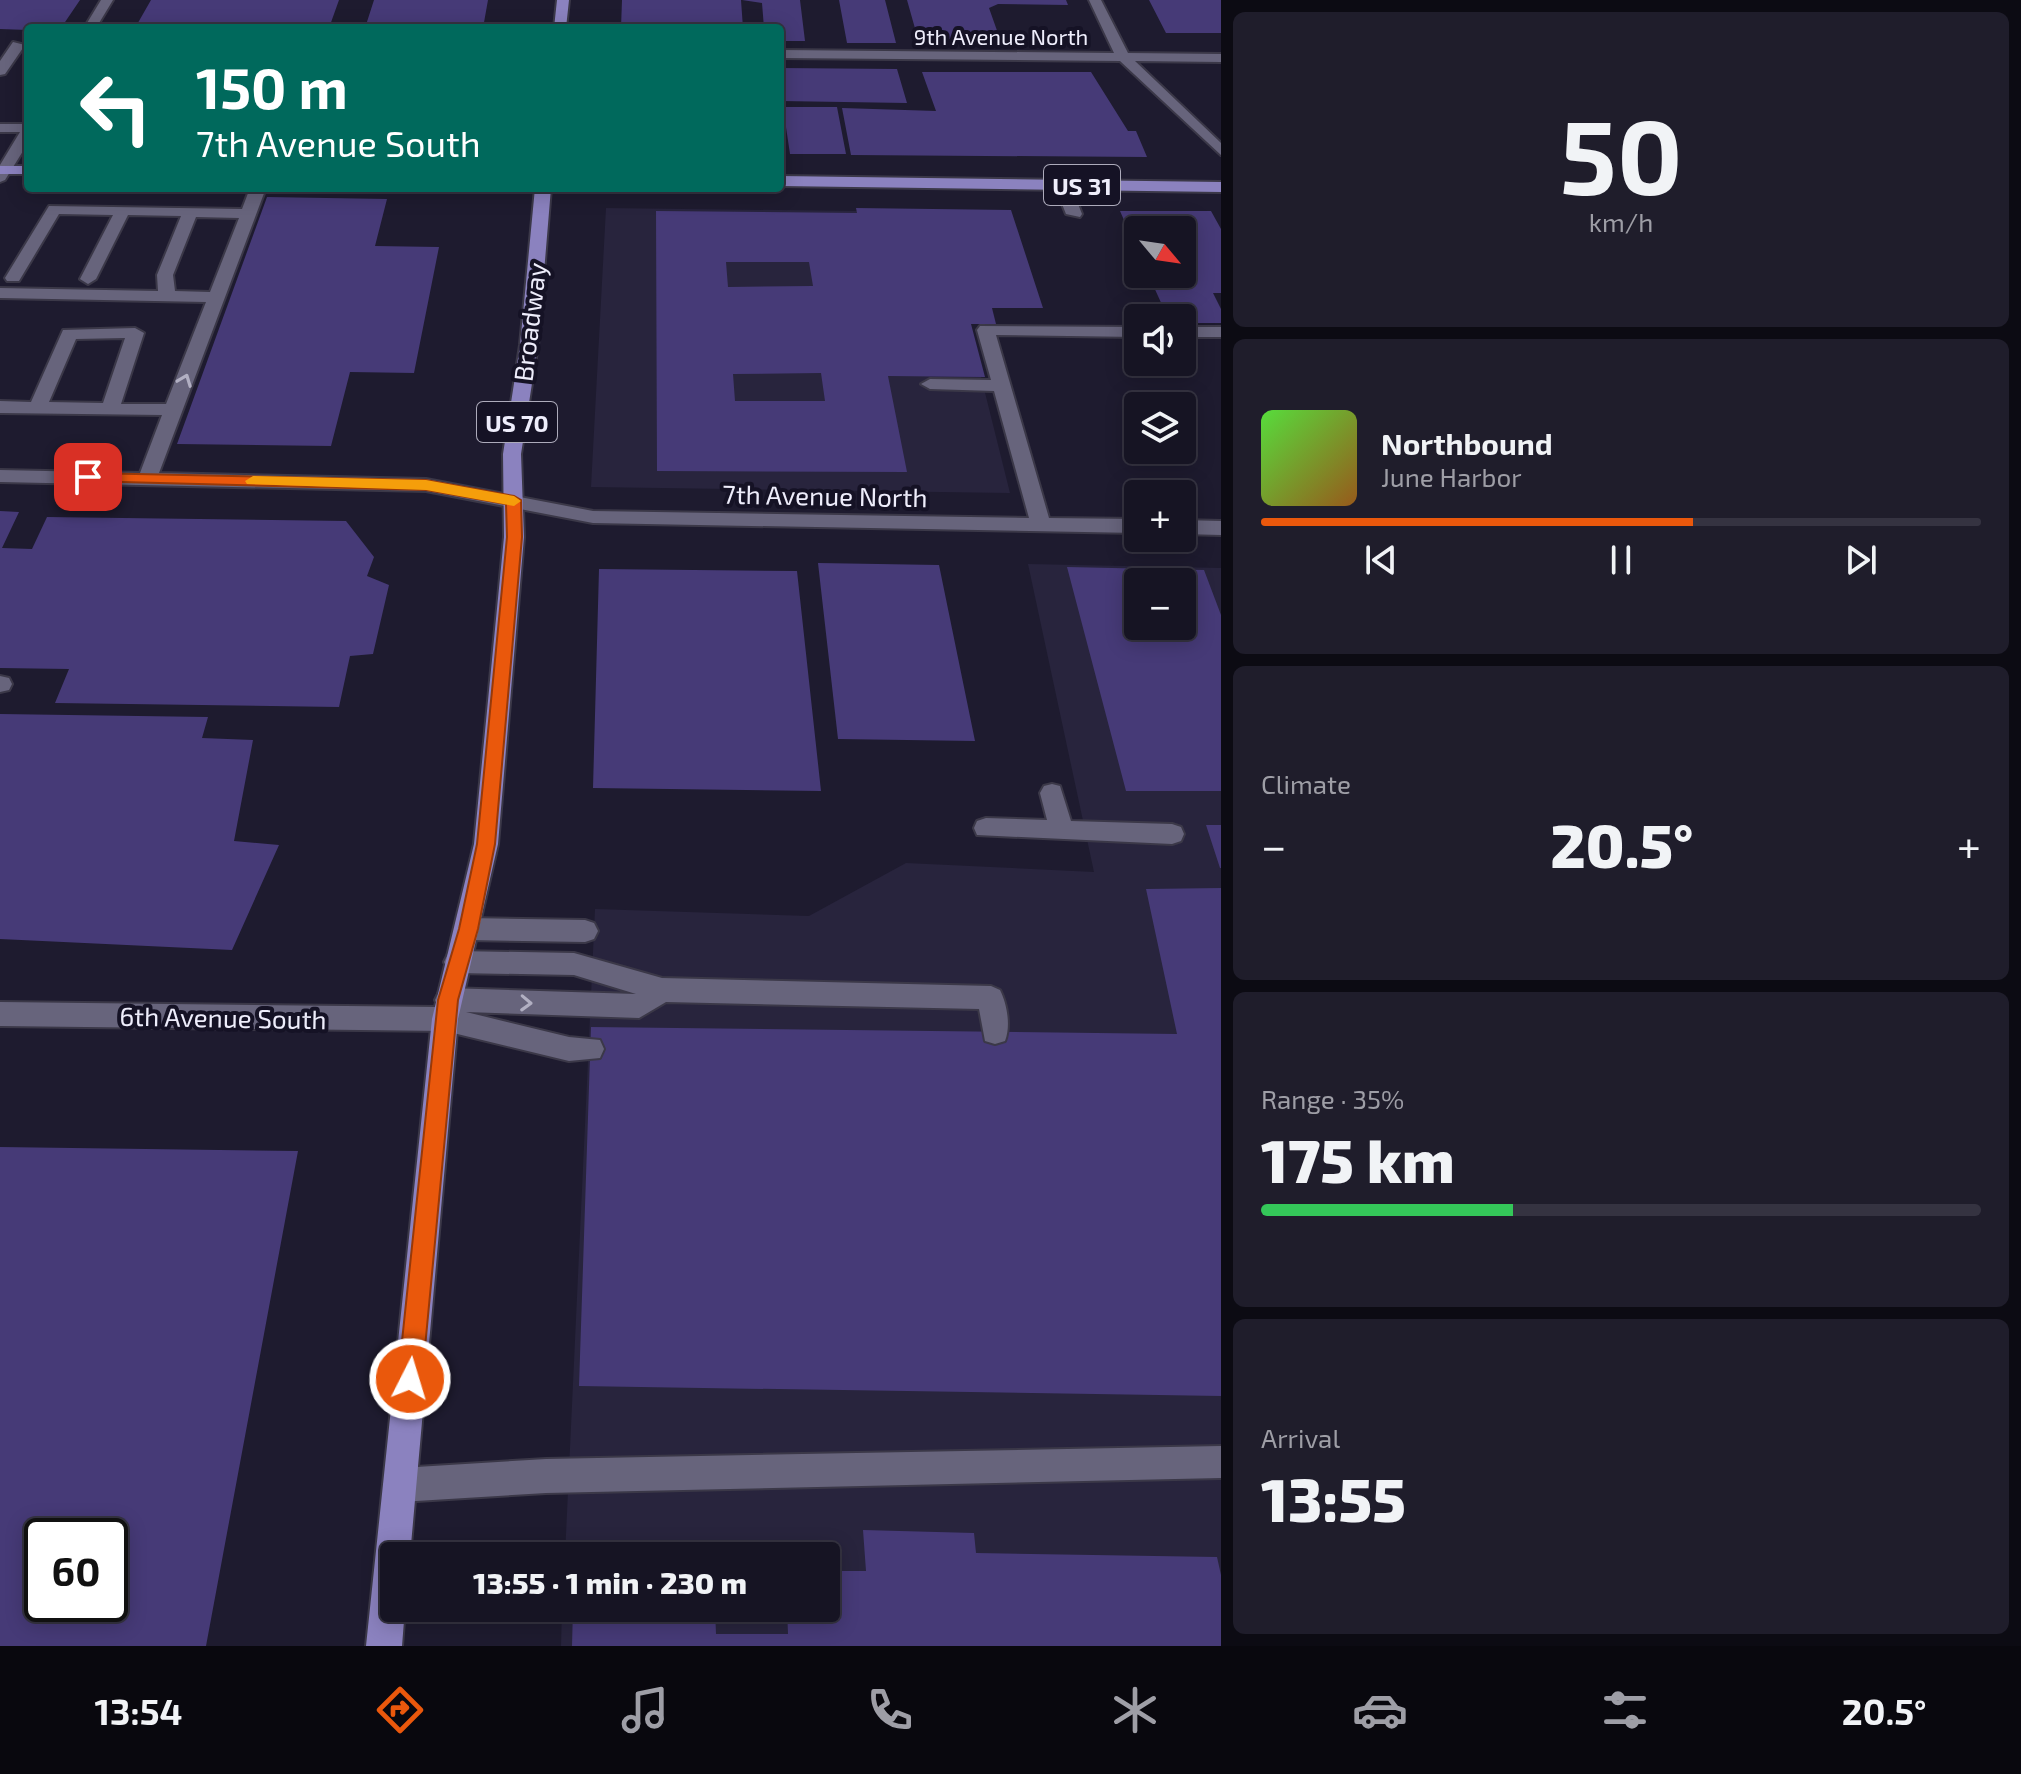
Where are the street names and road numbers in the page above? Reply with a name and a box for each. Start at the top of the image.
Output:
street label: 9th Avenue North [914,23,1088,49]
road number: US 31 [1044,165,1120,205]
street label: Broadway [506,261,552,383]
road number: US 70 [477,402,557,442]
street label: 7th Avenue North [722,478,928,512]
street label: 6th Avenue South [119,1000,327,1034]

